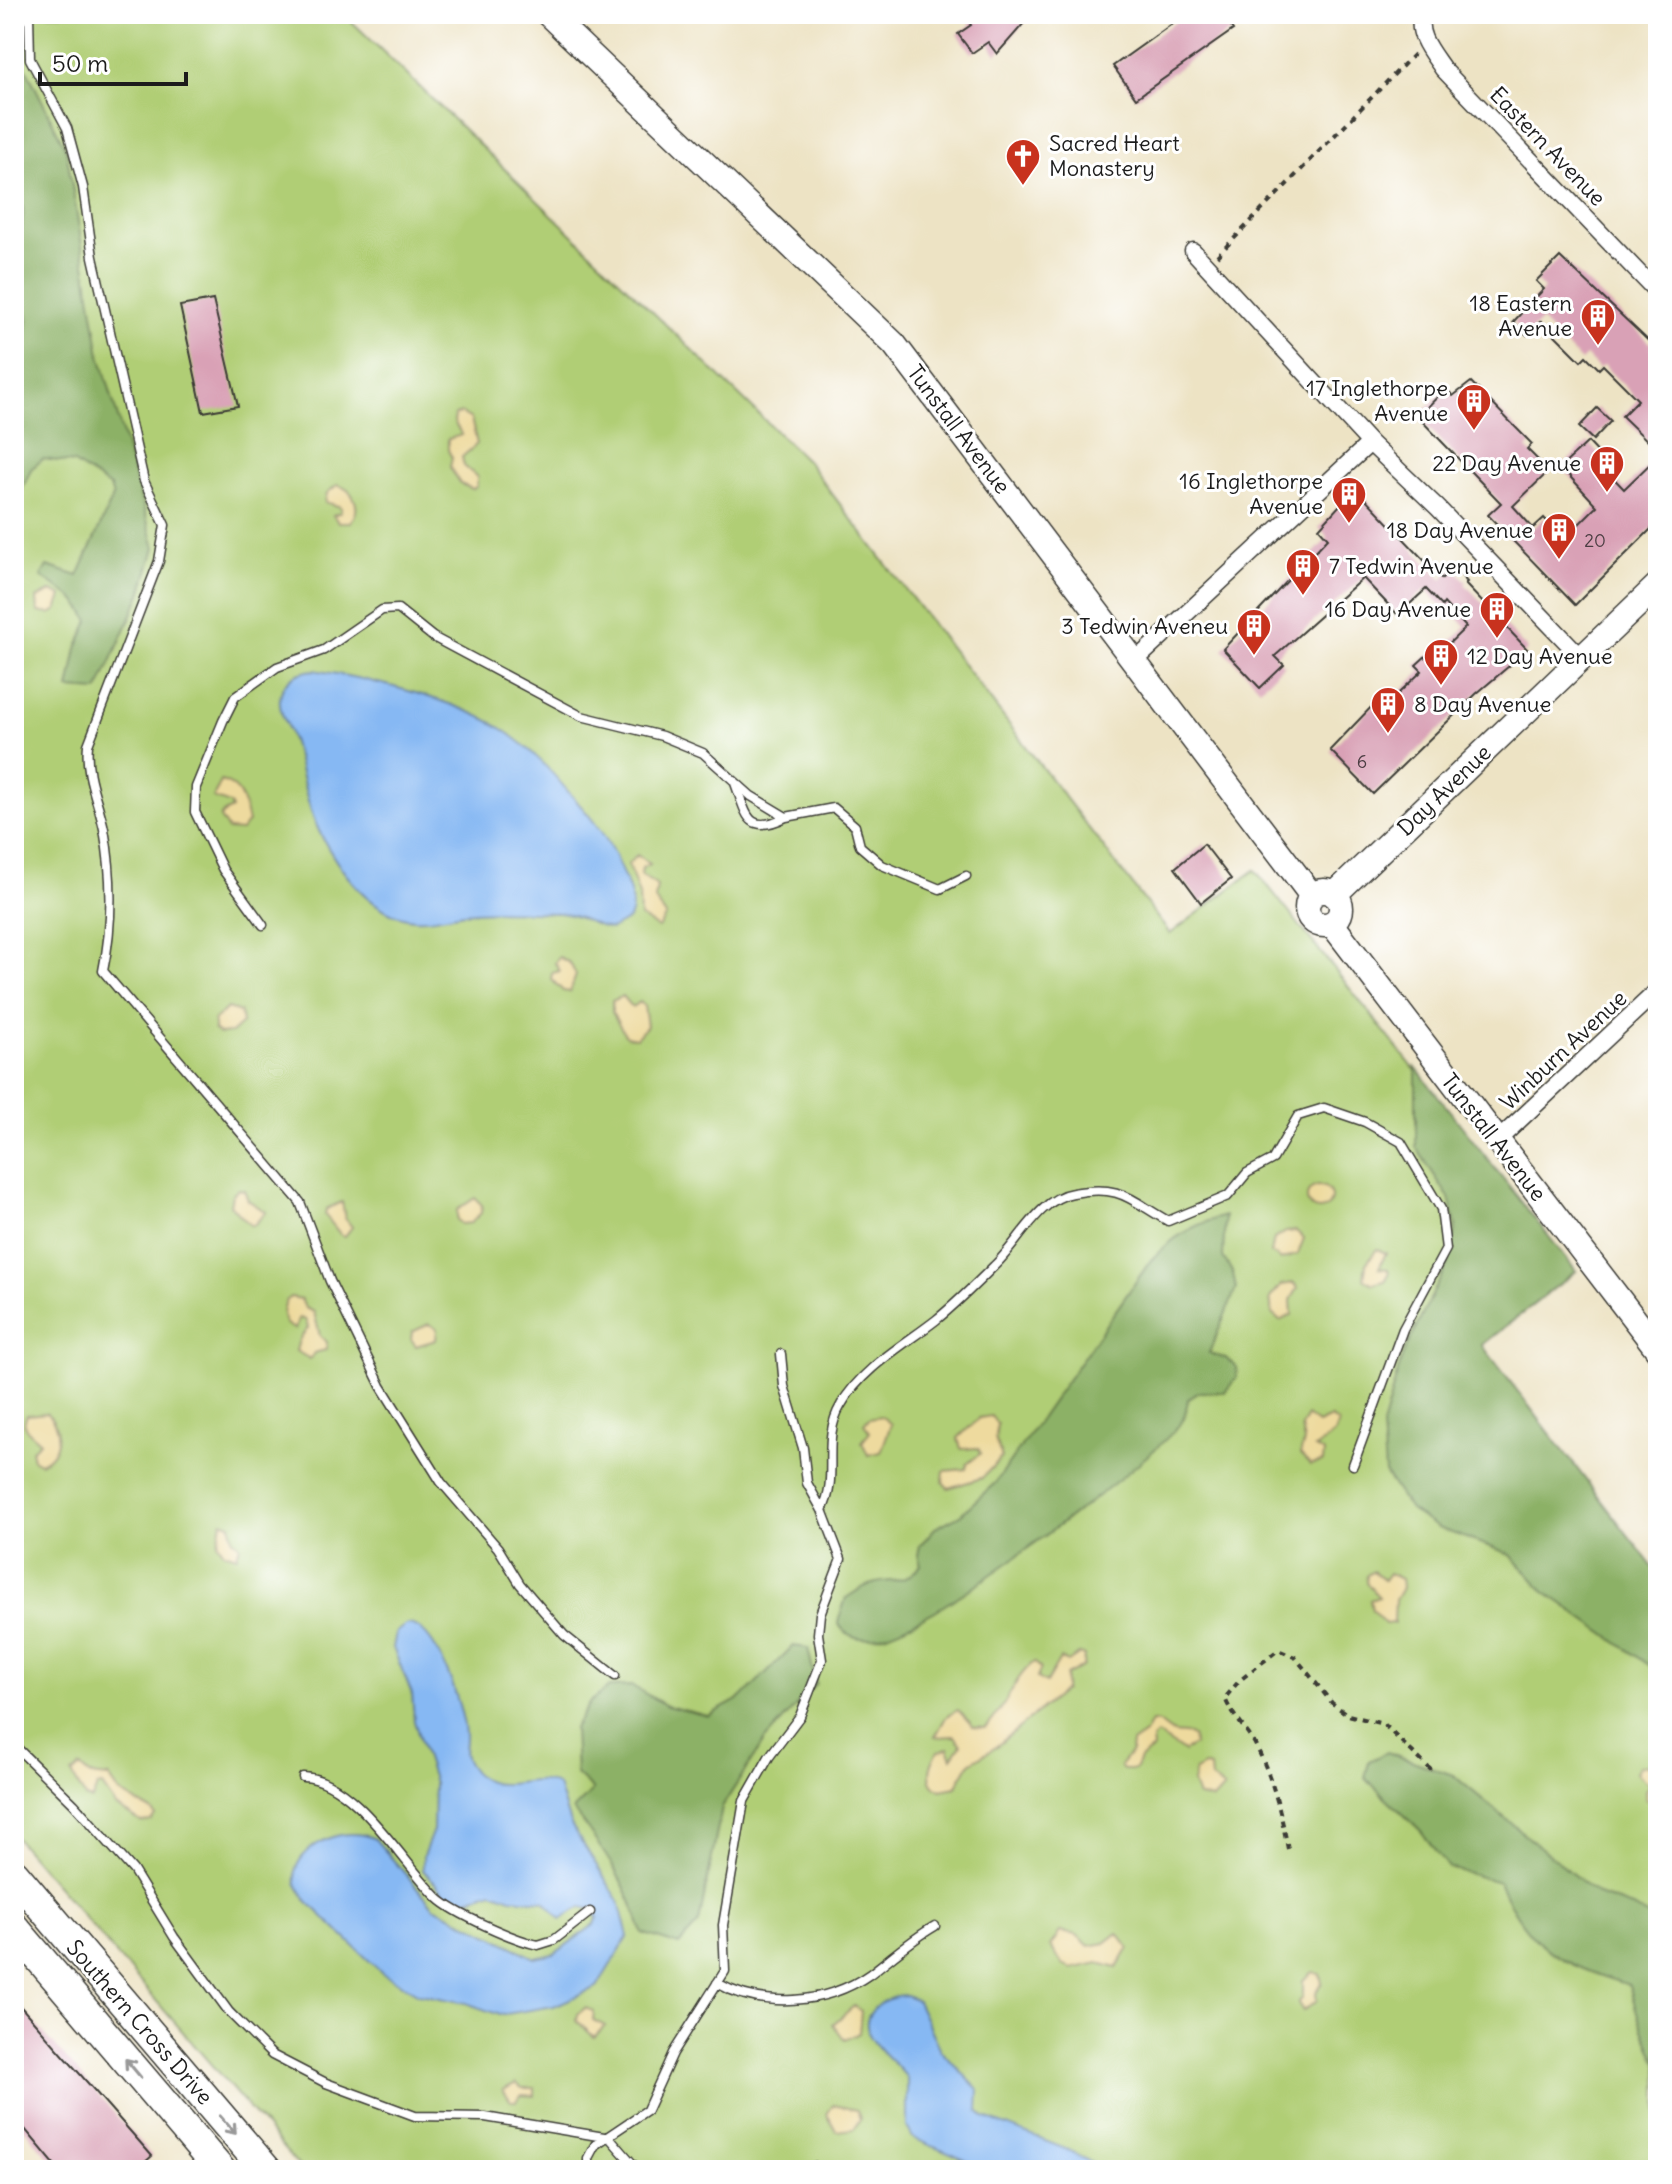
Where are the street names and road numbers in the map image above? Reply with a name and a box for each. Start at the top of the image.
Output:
street label: Eastern Avenue [1484,81,1612,211]
street label: Tunstall Avenue [901,359,1017,499]
street label: Day Avenue [1391,738,1497,842]
street label: Winburn Avenue [1494,984,1632,1116]
street label: Tunstall Avenue [1435,1068,1553,1206]
street label: Southern Cross Drive [61,1934,219,2110]

